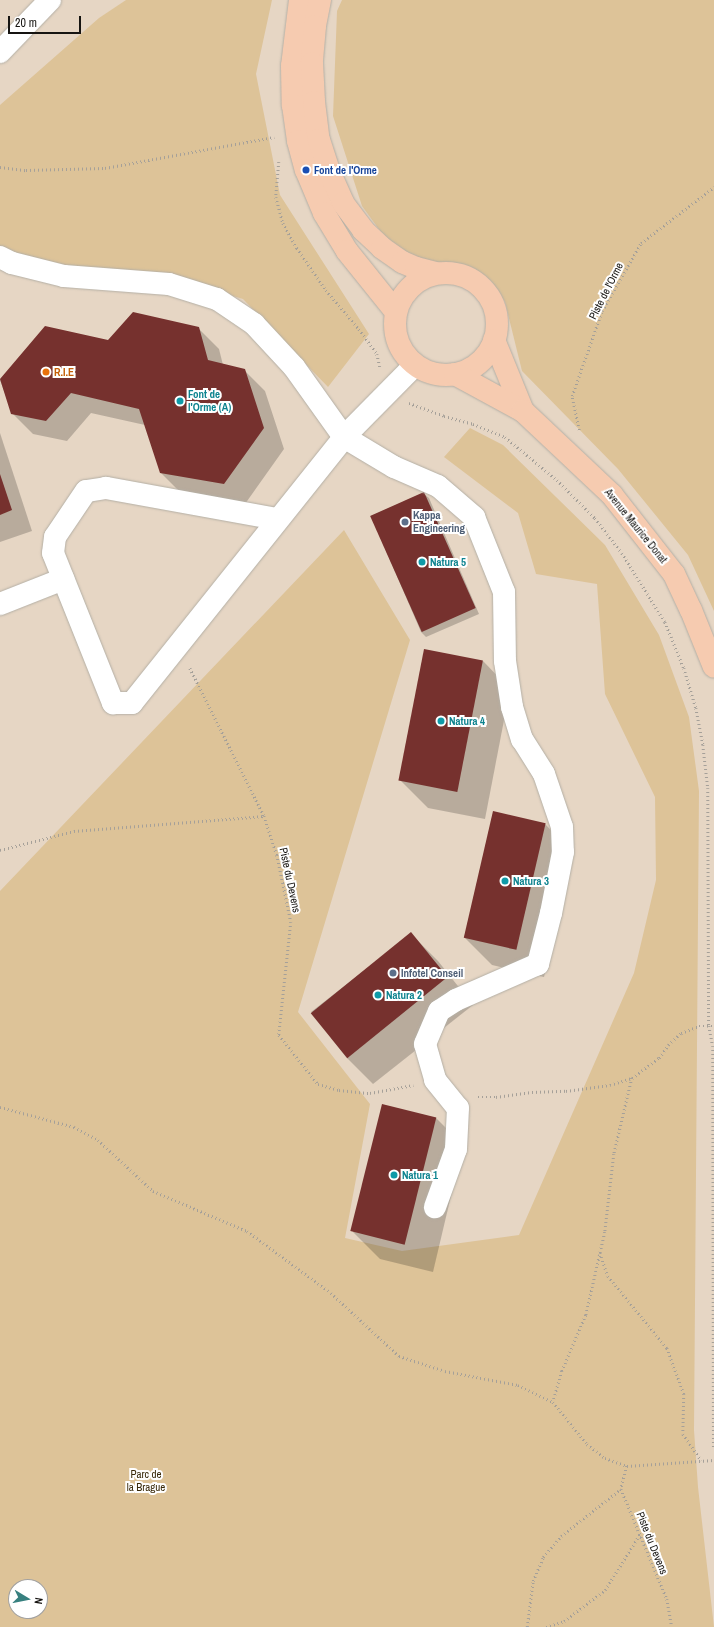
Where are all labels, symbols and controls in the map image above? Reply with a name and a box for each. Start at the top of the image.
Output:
scale bar [10,8,83,34]
text: 20 m [15,15,37,31]
place label: Font de l'Orme [314,163,377,177]
marker: Font de l'Orme [301,165,311,175]
street label: Piste de l'Orme [586,260,626,322]
place label: R.I.E [54,365,74,379]
marker: R.I.E [41,367,51,377]
place label: Font de l'Orme (A) [188,388,231,414]
marker: Font de l'Orme (A) [175,396,185,406]
street label: Avenue Maurice Donat [602,486,670,566]
place label: Kappa Engineering [413,509,465,535]
marker: Kappa Engineering [400,517,410,527]
place label: Natura 5 [430,555,466,569]
marker: Natura 5 [417,557,427,567]
place label: Natura 4 [449,714,485,728]
marker: Natura 4 [436,716,446,726]
street label: Piste du Devens [277,846,303,914]
place label: Natura 3 [513,874,549,888]
marker: Natura 3 [500,876,510,886]
place label: Infotel Conseil [401,966,463,980]
marker: Infotel Conseil [388,968,398,978]
place label: Natura 2 [386,988,422,1002]
marker: Natura 2 [373,990,383,1000]
place label: Natura 1 [402,1168,438,1182]
marker: Natura 1 [389,1170,399,1180]
park label: Parc de la Brague [127,1468,165,1494]
street label: Piste du Devens [633,1510,671,1576]
north arrow [8,1579,48,1619]
text: N [31,1596,46,1605]

